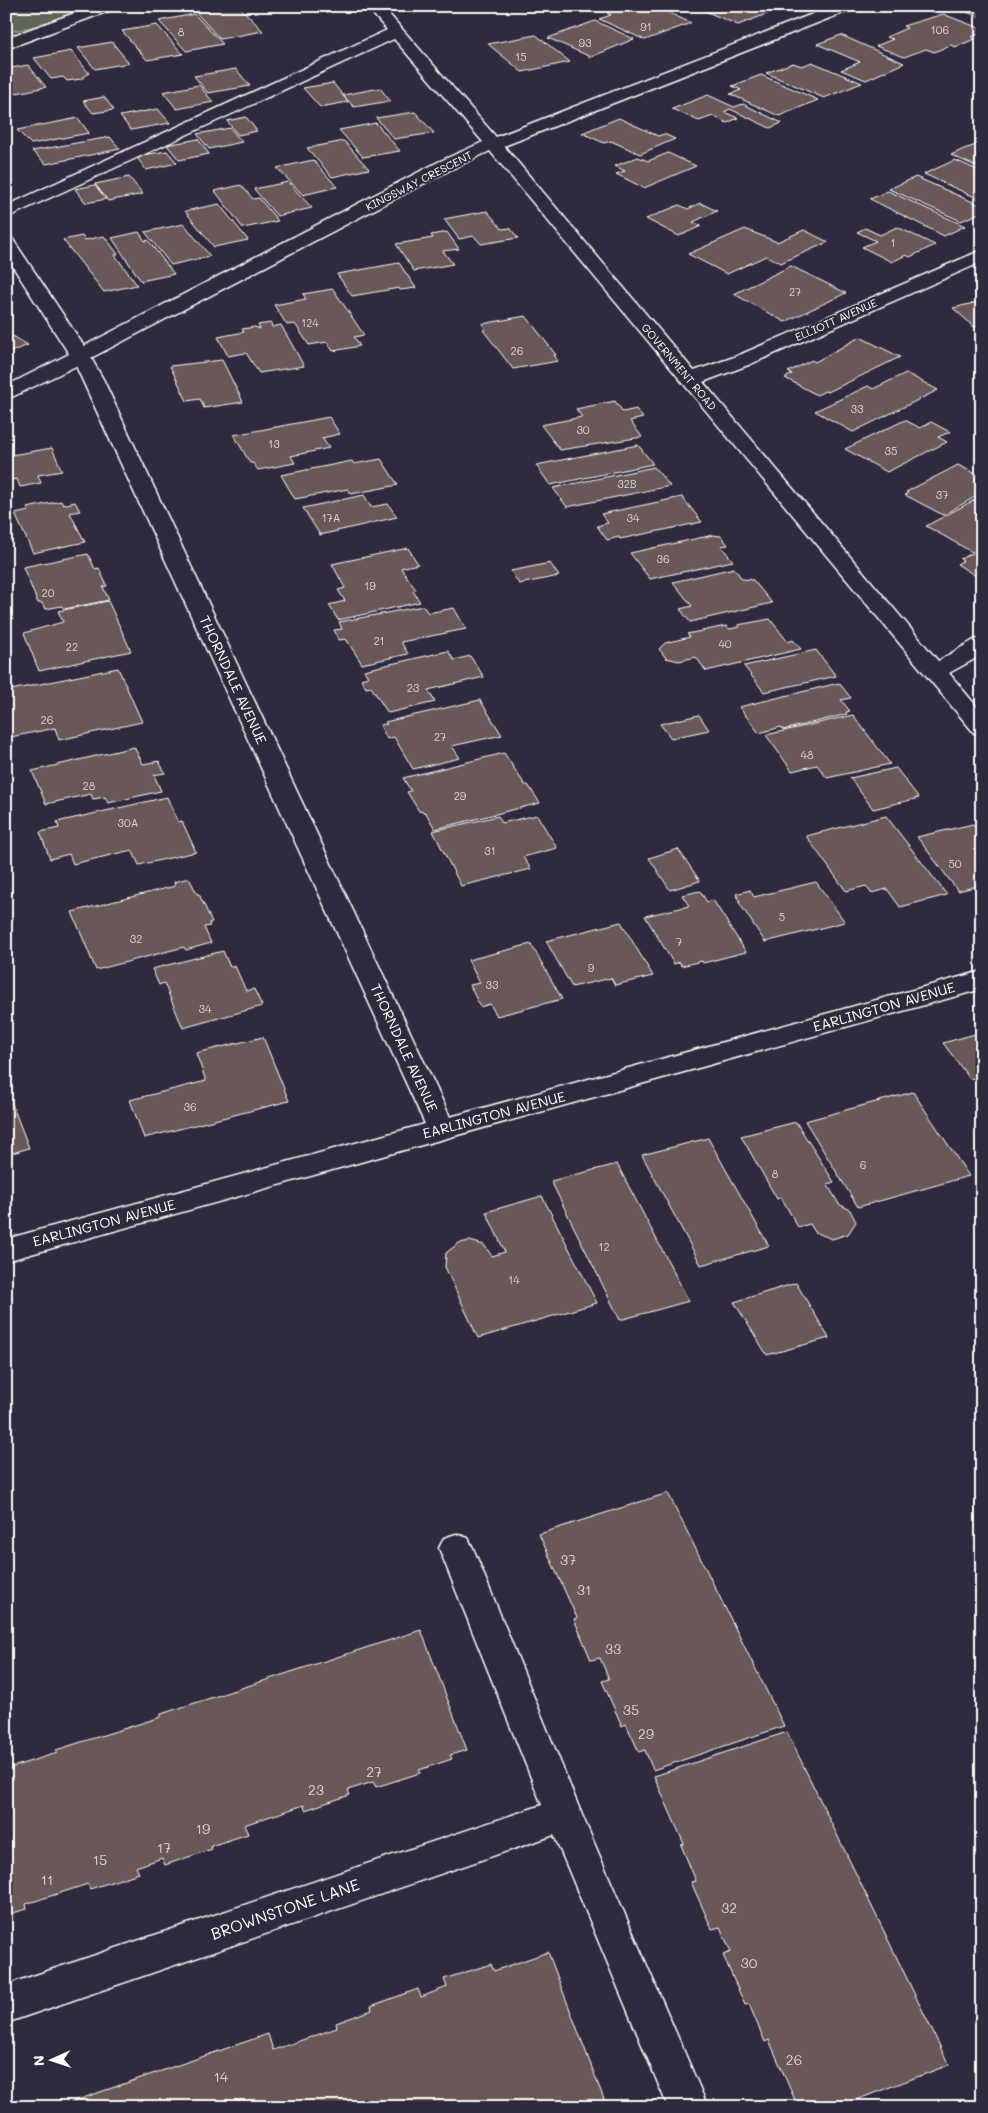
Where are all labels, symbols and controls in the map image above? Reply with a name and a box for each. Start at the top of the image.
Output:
house number: 91 [640,19,652,34]
house number: 106 [931,22,949,37]
house number: 8 [178,24,185,39]
house number: 93 [579,35,592,50]
house number: 15 [515,49,527,64]
street label: KINGSWAY CRESCENT [363,147,475,214]
house number: 1 [891,235,895,250]
house number: 27 [789,284,801,299]
street label: ELLIOTT AVENUE [792,295,879,344]
house number: 124 [301,315,319,330]
street label: GOVERNMENT ROAD [639,320,720,413]
house number: 26 [511,343,523,358]
house number: 33 [851,401,864,416]
house number: 30 [576,422,590,437]
house number: 13 [268,436,280,451]
house number: 35 [885,443,897,458]
house number: 32B [617,476,637,491]
house number: 37 [936,487,948,502]
house number: 17A [322,510,340,525]
house number: 34 [627,510,640,525]
house number: 36 [656,551,670,566]
house number: 19 [364,578,376,593]
house number: 20 [42,585,55,600]
street label: THORNDALE AVENUE [195,612,272,747]
house number: 21 [373,633,385,648]
house number: 40 [718,636,732,651]
house number: 22 [66,639,78,654]
house number: 23 [407,680,420,695]
house number: 26 [41,712,53,727]
house number: 27 [434,729,446,744]
house number: 48 [800,747,814,762]
house number: 28 [83,778,96,793]
house number: 29 [454,788,467,803]
house number: 30A [118,815,138,830]
house number: 31 [484,843,496,858]
house number: 50 [948,856,962,871]
house number: 5 [779,909,785,924]
house number: 32 [130,931,142,946]
house number: 7 [676,934,682,949]
house number: 9 [588,960,595,975]
house number: 33 [486,977,499,992]
street label: EARLINGTON AVENUE [811,977,957,1036]
street label: THORNDALE AVENUE [366,980,443,1115]
house number: 34 [199,1001,212,1016]
street label: EARLINGTON AVENUE [420,1086,567,1143]
house number: 36 [183,1099,197,1114]
house number: 6 [860,1157,866,1172]
house number: 8 [772,1166,779,1181]
street label: EARLINGTON AVENUE [30,1194,177,1251]
house number: 12 [598,1239,610,1254]
house number: 14 [508,1272,520,1287]
house number: 37 [560,1550,576,1569]
house number: 31 [577,1580,591,1599]
house number: 33 [605,1639,621,1658]
house number: 35 [623,1700,639,1719]
house number: 29 [638,1724,654,1743]
house number: 27 [366,1762,382,1781]
house number: 23 [308,1780,324,1799]
house number: 19 [196,1819,210,1838]
house number: 17 [157,1838,171,1857]
house number: 15 [93,1850,107,1869]
house number: 11 [41,1870,53,1889]
street label: BROWNSTONE LANE [208,1873,362,1944]
house number: 32 [721,1898,737,1917]
house number: 30 [741,1953,758,1972]
north arrow [28,2036,78,2086]
house number: 26 [786,2050,802,2069]
text: N [29,2055,48,2067]
house number: 14 [214,2067,229,2086]

